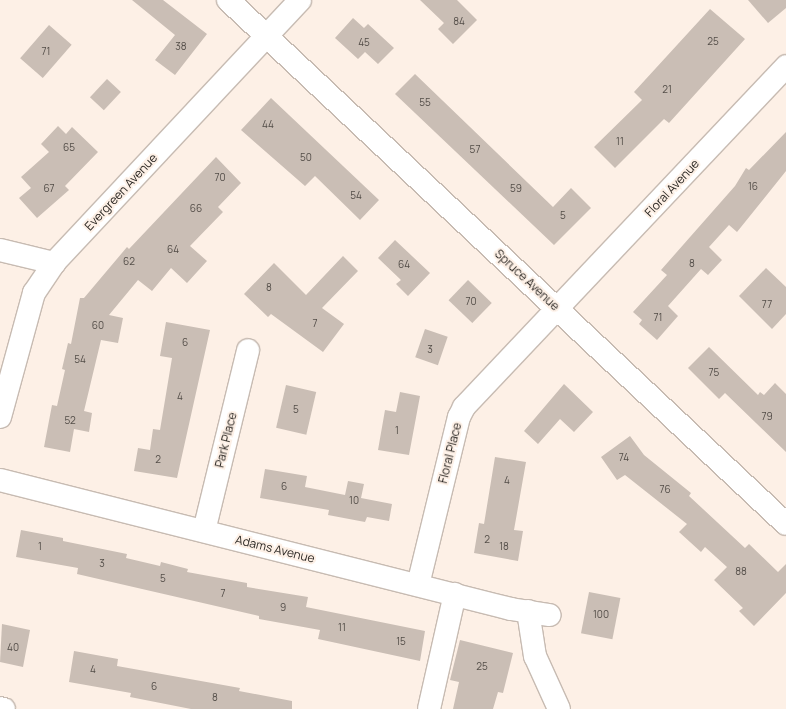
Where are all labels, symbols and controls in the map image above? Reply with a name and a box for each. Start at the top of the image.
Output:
house number: 84 [453,16,465,28]
house number: 25 [707,36,719,48]
house number: 45 [358,37,370,49]
house number: 38 [175,41,187,53]
house number: 71 [42,46,50,58]
house number: 21 [662,84,672,96]
house number: 55 [419,97,431,109]
house number: 44 [262,119,274,131]
house number: 11 [616,136,624,148]
house number: 65 [63,142,75,154]
house number: 57 [470,144,480,156]
street label: Evergreen Avenue [82,151,160,233]
house number: 50 [300,152,312,164]
street label: Floral Avenue [642,156,702,220]
house number: 70 [214,172,226,184]
house number: 16 [748,181,758,193]
house number: 67 [43,183,55,195]
house number: 59 [510,183,522,195]
house number: 54 [350,190,362,202]
house number: 66 [190,203,202,215]
house number: 5 [560,210,566,222]
house number: 64 [167,244,179,256]
street label: Spruce Avenue [492,246,562,314]
house number: 62 [123,256,135,268]
house number: 8 [689,258,695,270]
house number: 64 [398,259,410,271]
house number: 8 [266,282,272,294]
house number: 70 [465,296,477,308]
house number: 77 [762,299,772,311]
house number: 71 [654,312,662,324]
house number: 7 [312,318,318,330]
house number: 60 [92,320,104,332]
house number: 6 [182,337,188,349]
house number: 3 [427,344,433,356]
house number: 54 [74,354,86,366]
house number: 75 [709,367,719,379]
house number: 4 [177,391,183,403]
house number: 5 [293,404,299,416]
street label: Park Place [212,411,240,469]
house number: 79 [761,411,773,423]
house number: 52 [64,415,76,427]
street label: Floral Place [436,421,464,485]
house number: 1 [395,425,399,437]
house number: 74 [619,452,629,464]
house number: 2 [155,454,161,466]
house number: 4 [504,475,510,487]
house number: 6 [281,481,287,493]
house number: 76 [659,484,671,496]
house number: 10 [349,495,359,507]
street label: Adams Avenue [234,532,316,566]
house number: 2 [484,534,490,546]
house number: 1 [38,541,42,553]
house number: 18 [499,541,509,553]
house number: 3 [99,558,105,570]
house number: 88 [735,566,747,578]
house number: 5 [160,573,166,585]
house number: 7 [220,588,226,600]
house number: 9 [280,602,286,614]
house number: 100 [593,609,609,621]
house number: 11 [338,622,346,634]
house number: 15 [396,636,406,648]
house number: 40 [7,642,19,654]
house number: 25 [476,661,488,673]
house number: 4 [90,664,96,676]
house number: 6 [151,681,157,693]
house number: 8 [212,692,218,704]

